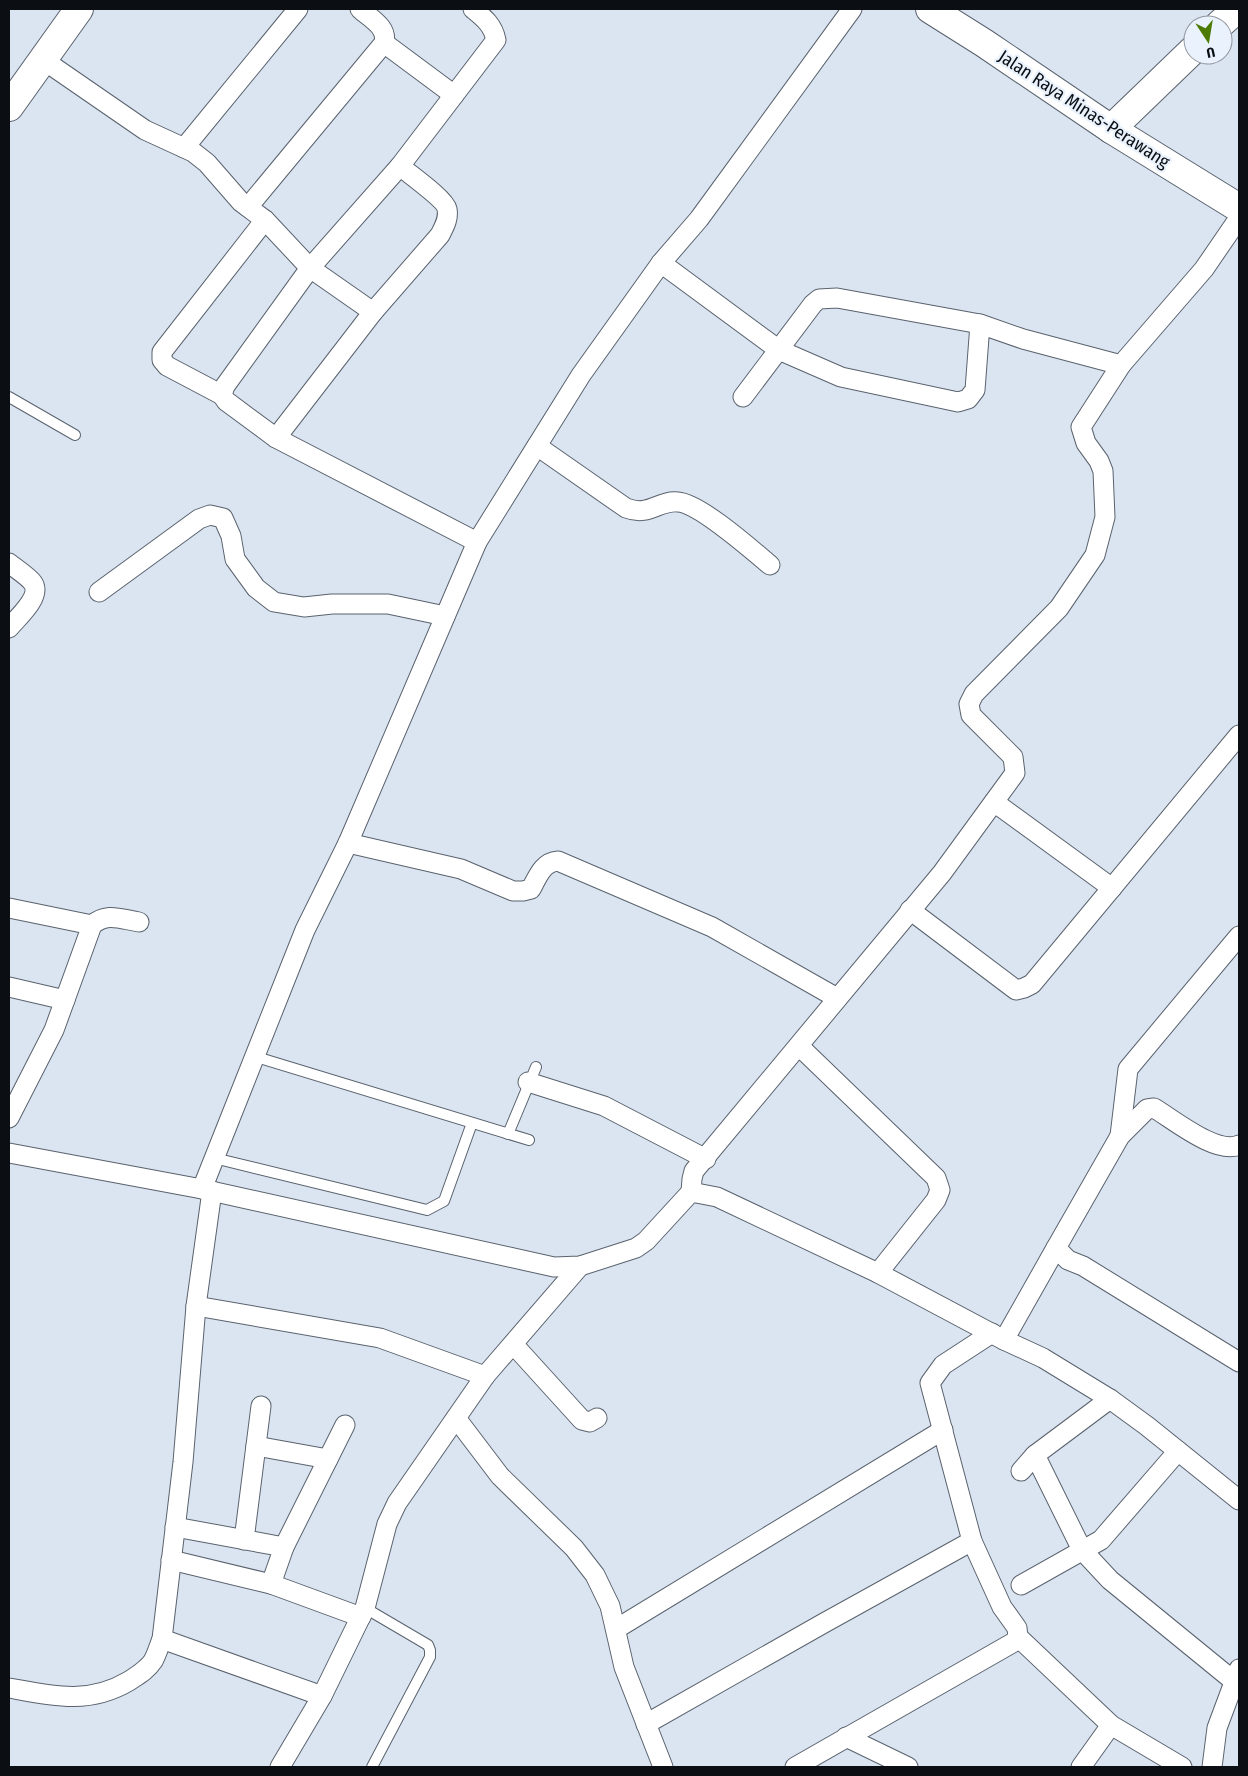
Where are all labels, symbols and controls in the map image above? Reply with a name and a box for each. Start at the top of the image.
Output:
north arrow [1183,15,1233,65]
text: U [1205,43,1216,61]
street label: Jalan Raya Minas-Perawang [994,45,1174,173]

